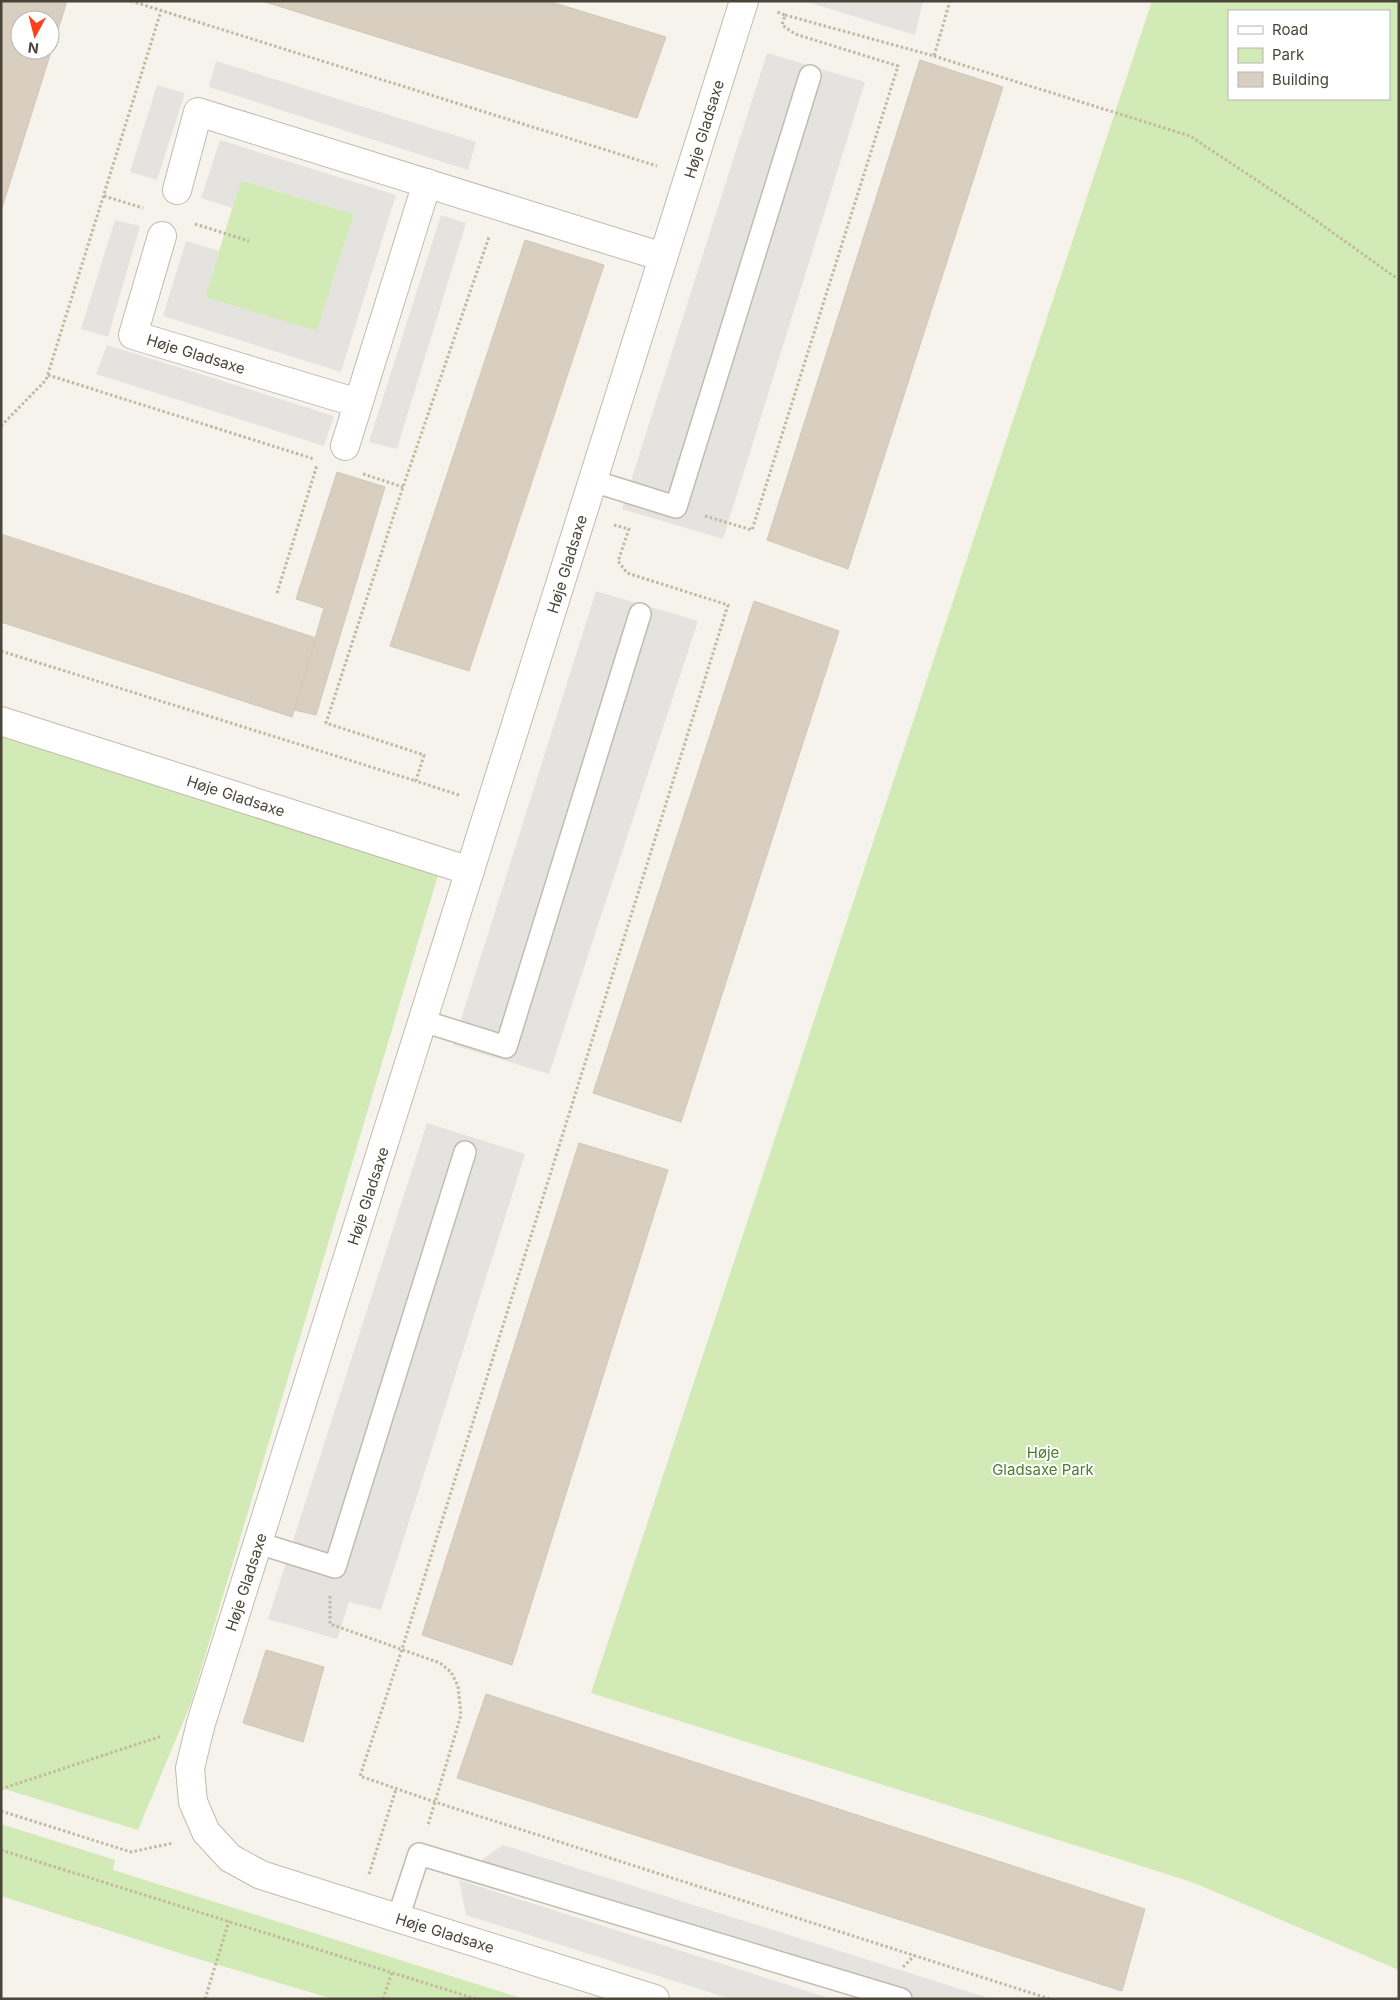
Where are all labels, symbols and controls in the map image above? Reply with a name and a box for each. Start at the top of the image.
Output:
north arrow [10,10,60,60]
legend [1228,10,1390,100]
text: Road [1272,20,1308,39]
text: N [27,39,40,57]
text: Park [1272,45,1305,64]
text: Building [1272,70,1329,89]
street label: Høje Gladsaxe [680,77,728,181]
street label: Høje Gladsaxe [144,330,248,378]
street label: Høje Gladsaxe [543,512,591,616]
street label: Høje Gladsaxe [185,771,287,821]
street label: Høje Gladsaxe [343,1145,393,1247]
park label: Høje Gladsaxe Park [992,1443,1095,1479]
street label: Høje Gladsaxe [221,1531,271,1633]
street label: Høje Gladsaxe [393,1909,497,1957]

